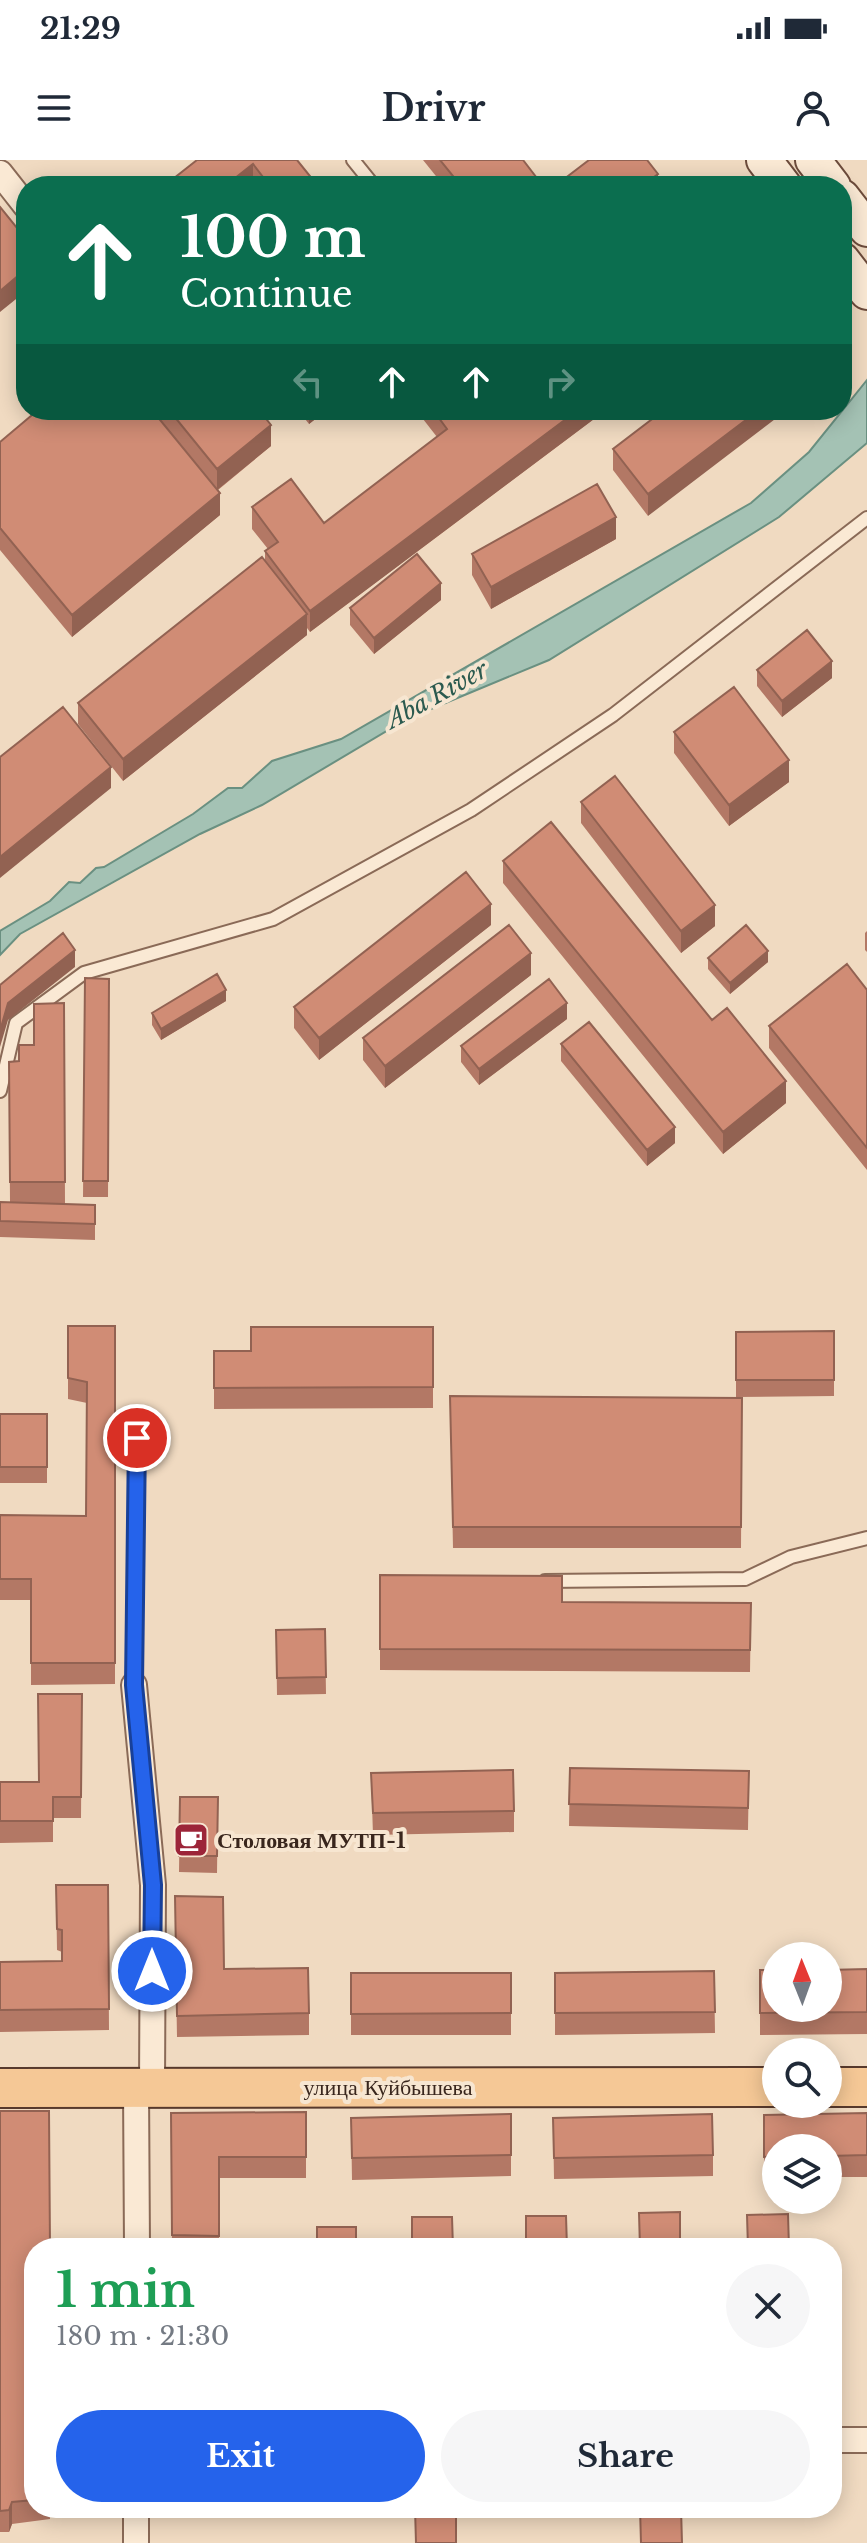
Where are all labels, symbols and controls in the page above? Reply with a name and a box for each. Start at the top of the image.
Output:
text: 21:29 [40,10,121,47]
icon: menu [32,86,76,130]
text: Drivr [381,86,486,131]
icon: person [791,86,835,130]
text: 100 m [180,203,366,272]
icon: ahead [48,208,152,312]
text: Continue [180,272,353,317]
icon: left [286,360,330,404]
icon: ahead [370,360,414,404]
icon: ahead [454,360,498,404]
icon: right [538,360,582,404]
water label: Aba River [378,654,493,736]
pin [103,1404,171,1472]
icon: arrive [115,1416,159,1460]
cafe icon: Столовая МУТП-1 [172,1821,210,1859]
place label: Столовая МУТП-1 [217,1827,406,1854]
position arrow [110,1929,194,2013]
north arrow [762,1942,842,2022]
map controls [762,1942,842,2214]
button: search [762,2038,842,2118]
street label: улица Куйбышева [304,2074,473,2101]
button: layers [762,2134,842,2214]
text: 1 min [56,2260,195,2320]
button: close [726,2264,810,2348]
text: 180 m · 21:30 [56,2320,229,2352]
button: Exit [56,2410,425,2502]
button: Share [441,2410,810,2502]

